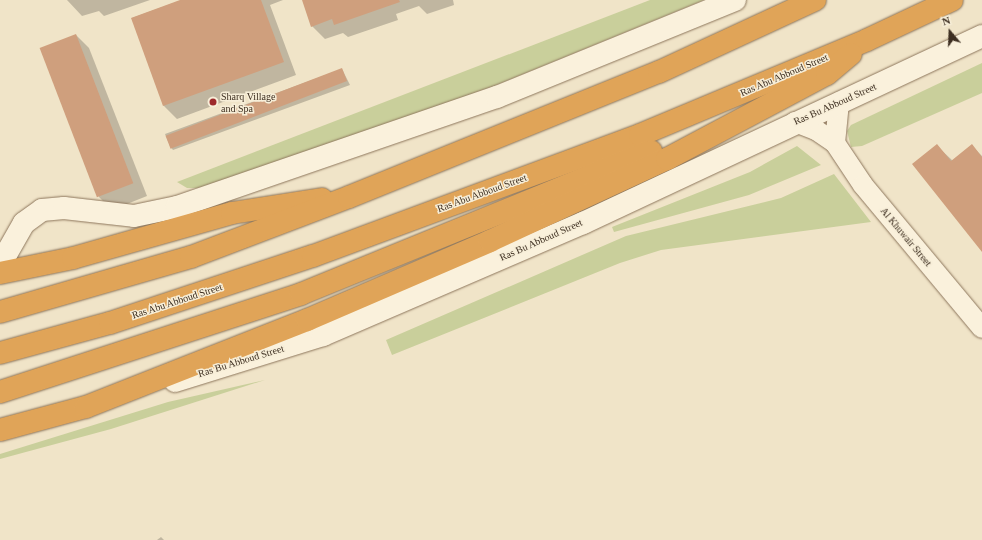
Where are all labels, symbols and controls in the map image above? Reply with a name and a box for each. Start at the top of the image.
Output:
north arrow [930,12,970,52]
text: N [940,14,952,28]
street label: Ras Abu Abboud Street [738,51,830,99]
street label: Ras Bu Abboud Street [792,80,878,128]
place label: Sharq Village and Spa [221,90,276,114]
marker: Sharq Village and Spa [208,97,218,107]
street label: Ras Abu Abboud Street [435,171,529,215]
street label: Al Khuwair Street [878,205,934,269]
street label: Ras Bu Abboud Street [498,216,584,264]
street label: Ras Abu Abboud Street [130,281,224,321]
street label: Ras Bu Abboud Street [196,342,286,380]

